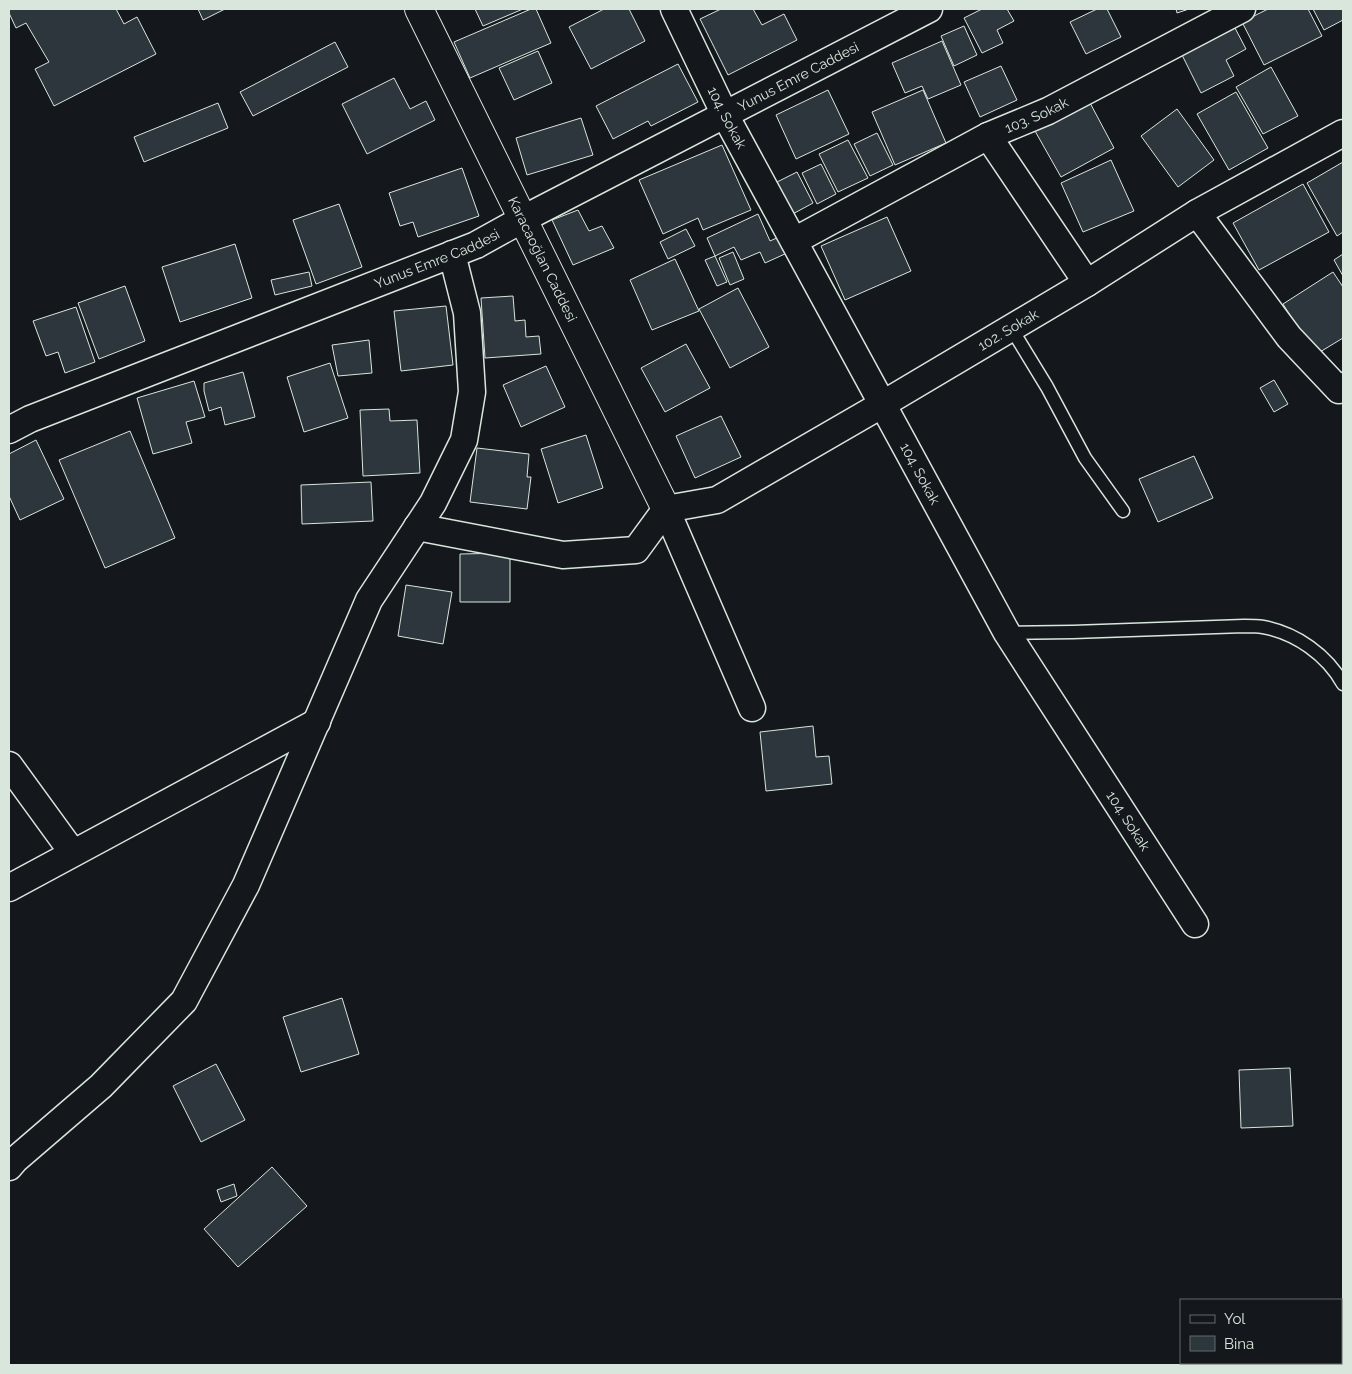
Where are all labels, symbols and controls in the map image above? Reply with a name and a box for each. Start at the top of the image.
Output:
street label: Yunus Emre Caddesi [735,39,861,115]
street label: 104. Sokak [705,84,750,152]
street label: 103. Sokak [1002,94,1071,136]
street label: Karacaoğlan Caddesi [505,194,580,324]
street label: Yunus Emre Caddesi [372,226,502,292]
street label: 102. Sokak [975,305,1042,354]
street label: 104. Sokak [897,440,944,508]
street label: 104. Sokak [1103,788,1154,854]
legend [1180,1299,1342,1364]
text: Yol [1224,1310,1246,1328]
text: Bina [1224,1335,1254,1353]

